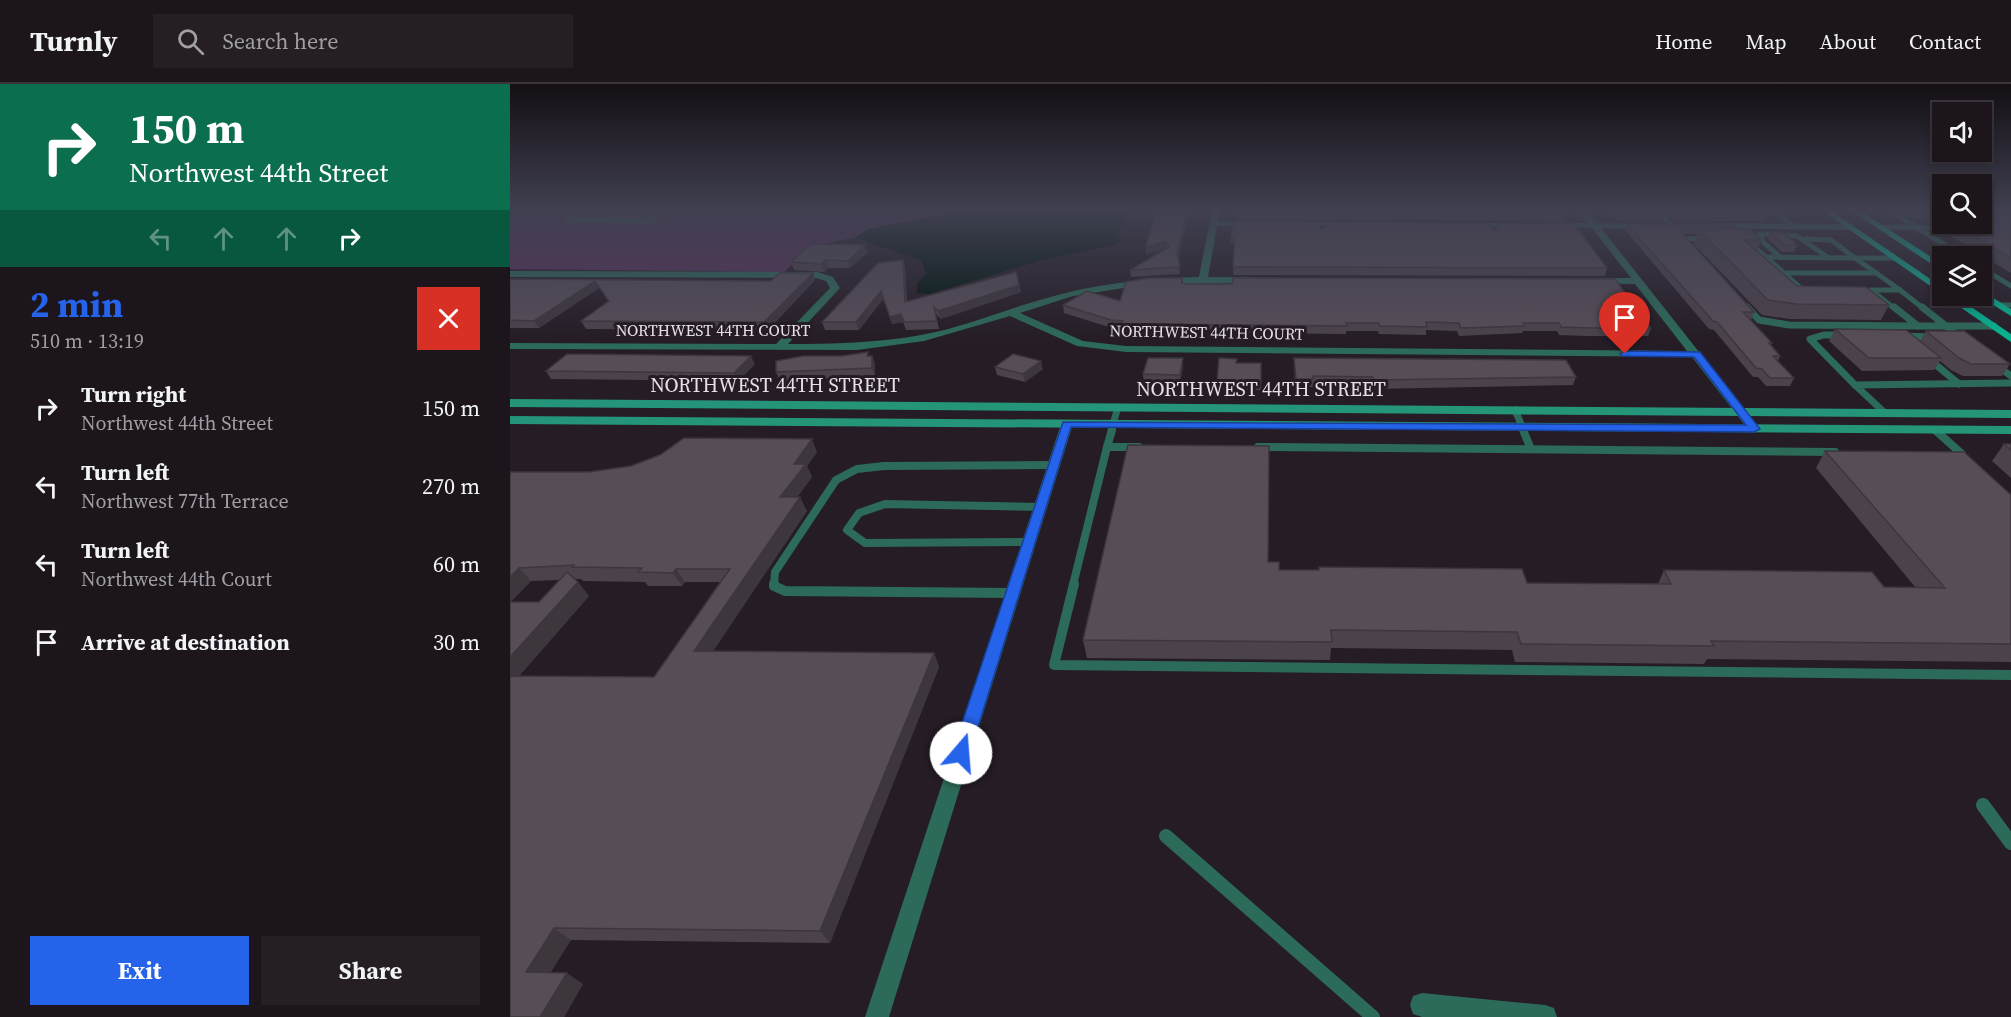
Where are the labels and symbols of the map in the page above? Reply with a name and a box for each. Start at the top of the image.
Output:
pin [1599,292,1650,354]
street label: NORTHWEST 44TH COURT [616,319,811,341]
street label: NORTHWEST 44TH COURT [1109,319,1305,345]
street label: NORTHWEST 44TH STREET [650,371,900,399]
street label: NORTHWEST 44TH STREET [1136,375,1386,403]
position arrow [929,721,993,785]

